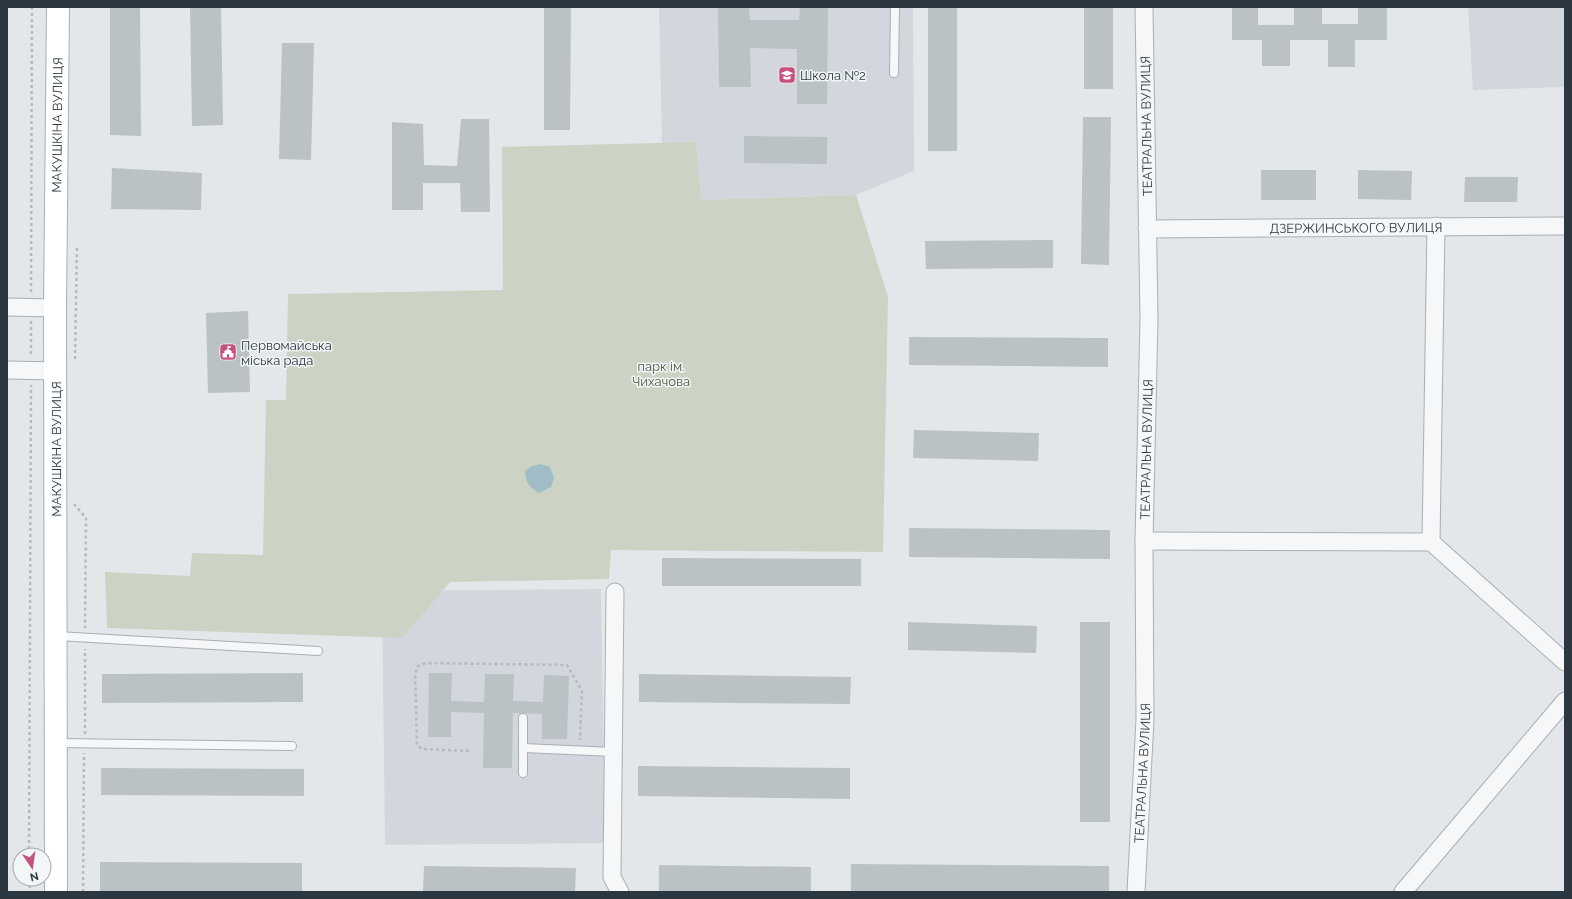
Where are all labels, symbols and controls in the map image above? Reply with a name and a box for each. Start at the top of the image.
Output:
street label: ТЕАТРАЛЬНА ВУЛИЦЯ [1138,56,1155,196]
street label: МАКУШКІНА ВУЛИЦЯ [49,57,65,193]
school or university icon: Школа №2 [777,65,797,85]
place label: Школа №2 [800,68,866,83]
street label: ДЗЕРЖИНСЬКОГО ВУЛИЦЯ [1269,220,1443,236]
place label: Первомайська міська рада [241,338,332,368]
public building icon: Первомайська міська рада [218,342,238,362]
park label: парк ім. Чихачова [632,359,690,389]
street label: ТЕАТРАЛЬНА ВУЛИЦЯ [1137,379,1156,520]
street label: МАКУШКІНА ВУЛИЦЯ [49,381,64,517]
street label: ТЕАТРАЛЬНА ВУЛИЦЯ [1132,703,1153,844]
north arrow [12,847,52,887]
text: N [29,869,40,884]

